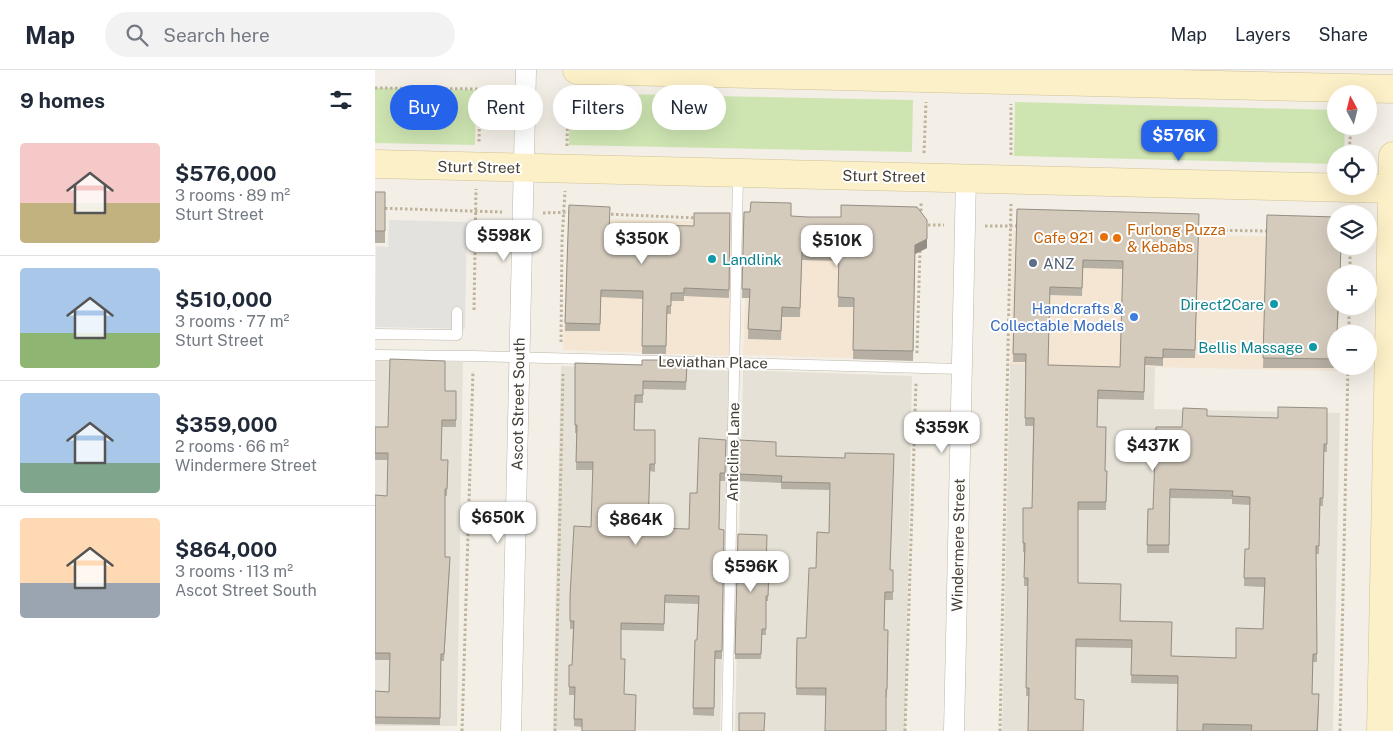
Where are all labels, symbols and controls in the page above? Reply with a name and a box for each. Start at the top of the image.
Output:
search box [105,12,455,57]
text: Map [25,21,75,49]
icon: search [123,21,151,49]
text: Search here [163,24,270,46]
text: Map [1171,24,1207,45]
text: Layers [1235,24,1291,45]
text: Share [1319,24,1368,45]
chip: Buy [390,85,458,130]
chip: Rent [468,85,543,130]
chip: Filters [553,85,642,130]
chip: New [652,85,726,130]
north arrow [1327,85,1377,135]
map controls [1327,85,1377,375]
icon: filters [327,86,355,114]
text: 9 homes [20,88,105,113]
pin: $576K [1144,119,1214,162]
text: $576K [1152,126,1206,145]
button: locate [1327,145,1377,195]
street label: Sturt Street [437,158,521,176]
text: $576,000 [175,161,277,186]
icon: home [60,163,120,223]
street label: Sturt Street [842,167,926,185]
text: 3 rooms · 89 m² [175,186,290,205]
text: Sturt Street [175,205,264,224]
button: layers [1327,205,1377,255]
pin: $598K [469,220,539,262]
place label: Furlong Puzza & Kebabs [1127,221,1226,255]
pin: $350K [607,222,677,265]
pin: $510K [802,224,872,267]
text: $598K [477,226,531,245]
text: $350K [615,229,669,248]
place label: Cafe 921 [1033,229,1094,246]
text: $510K [812,231,862,250]
marker: Cafe 921 [1098,231,1110,243]
marker: Furlong Puzza & Kebabs [1111,232,1123,244]
place label: Landlink [722,251,782,268]
marker: Landlink [706,253,718,265]
place label: ANZ [1043,255,1075,272]
marker: ANZ [1027,257,1039,269]
button: + [1327,265,1377,315]
text: $510,000 [175,287,272,312]
icon: home [60,288,120,348]
place label: Direct2Care [1180,296,1264,313]
marker: Direct2Care [1268,298,1280,310]
place label: Handcrafts & Collectable Models [990,300,1124,334]
marker: Handcrafts & Collectable Models [1128,311,1140,323]
text: 3 rooms · 77 m² [175,312,289,331]
button: − [1327,325,1377,375]
text: Sturt Street [175,331,264,350]
street label: Ascot Street South [508,337,528,471]
place label: Bellis Massage [1198,339,1303,356]
marker: Bellis Massage [1307,341,1319,353]
street label: Leviathan Place [658,353,768,371]
street label: Anticline Lane [724,402,742,502]
text: $359,000 [175,412,278,437]
pin: $359K [907,412,977,454]
icon: home [60,413,120,473]
text: $359K [915,418,969,437]
pin: $437K [1118,430,1188,472]
text: $437K [1126,436,1180,455]
text: 2 rooms · 66 m² [175,437,289,456]
text: Windermere Street [175,456,317,475]
street label: Windermere Street [948,478,968,612]
pin: $650K [463,502,533,544]
pin: $864K [601,504,671,546]
text: $650K [471,508,525,527]
text: $864K [609,510,663,529]
text: $864,000 [175,537,277,562]
icon: home [60,538,120,598]
pin: $596K [716,550,786,593]
text: $596K [724,557,778,576]
text: 3 rooms · 113 m² [175,562,293,581]
text: Ascot Street South [175,581,317,600]

